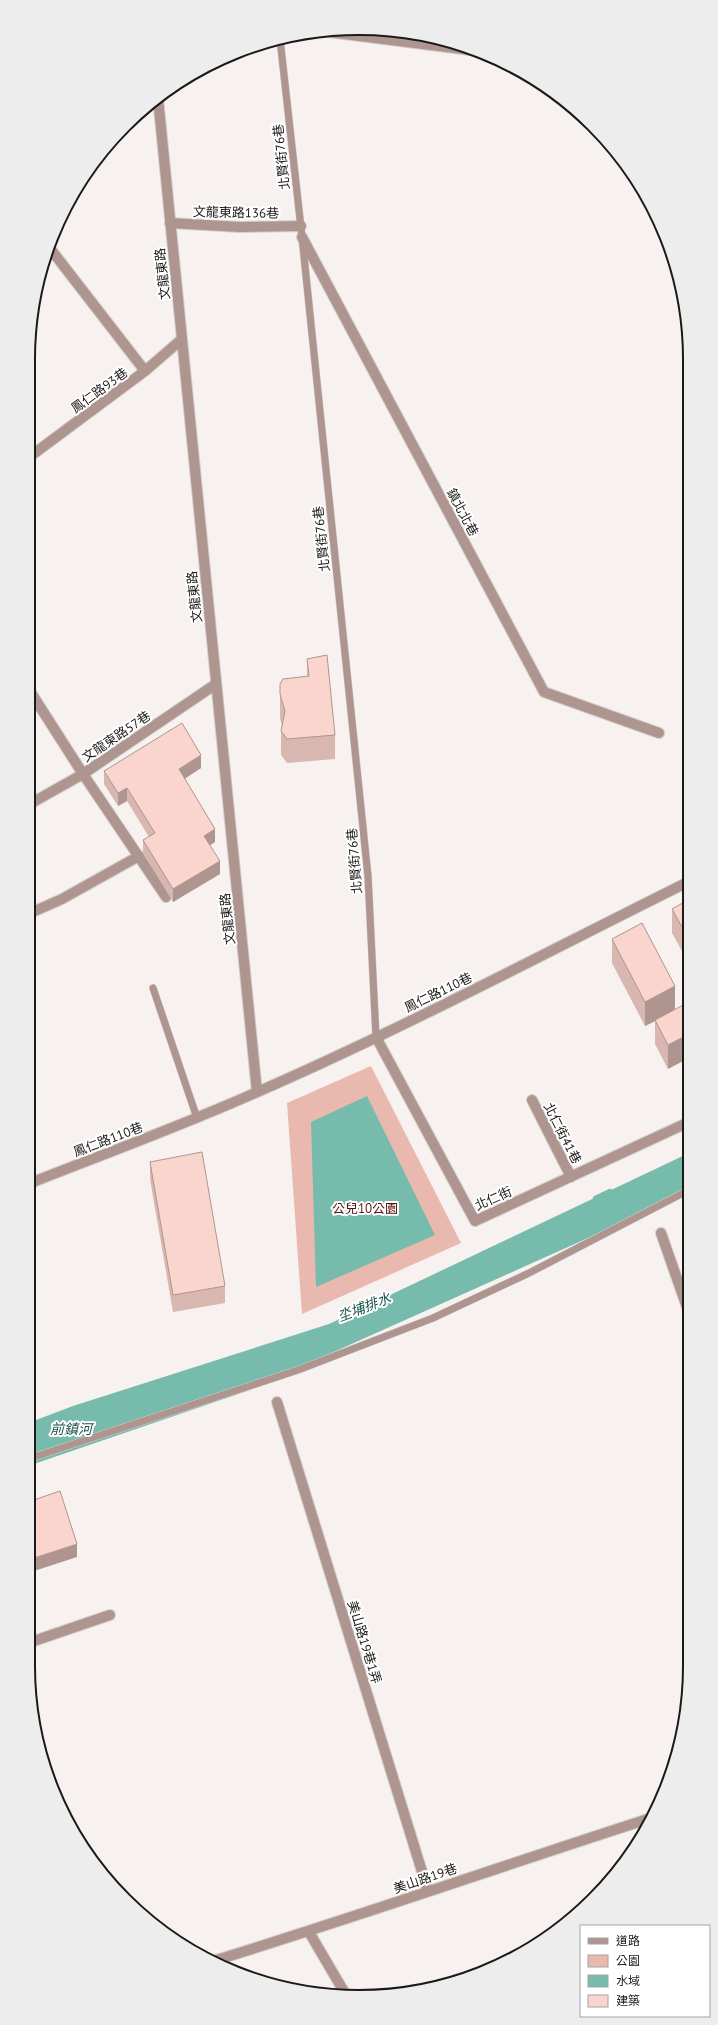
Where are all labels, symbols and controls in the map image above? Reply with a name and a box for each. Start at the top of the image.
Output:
street label: 北賢街76巷 [270,123,293,191]
street label: 文龍東路136巷 [193,203,279,222]
street label: 文龍東路 [151,247,174,301]
street label: 鳳仁路93巷 [68,364,131,417]
street label: 鎮北北巷 [443,485,482,539]
street label: 北賢街76巷 [310,505,333,573]
street label: 文龍東路 [183,570,206,624]
street label: 文龍東路57巷 [79,707,154,766]
street label: 北賢街76巷 [343,827,366,895]
street label: 文龍東路 [216,892,239,946]
street label: 鳳仁路110巷 [402,969,475,1016]
street label: 北仁街41巷 [540,1100,585,1167]
street label: 鳳仁路110巷 [71,1118,145,1161]
street label: 北仁街 [472,1183,514,1214]
park label: 公兒10公園 [332,1200,398,1217]
water label: 坔埔排水 [335,1288,394,1325]
water label: 前鎮河 [50,1420,95,1438]
street label: 美山路19巷1弄 [344,1598,385,1686]
street label: 美山路19巷 [391,1860,459,1897]
legend [580,1925,710,2017]
text: 道路 [616,1933,640,1948]
text: 公園 [616,1953,640,1968]
text: 水域 [616,1973,640,1988]
text: 建築 [616,1993,640,2008]

